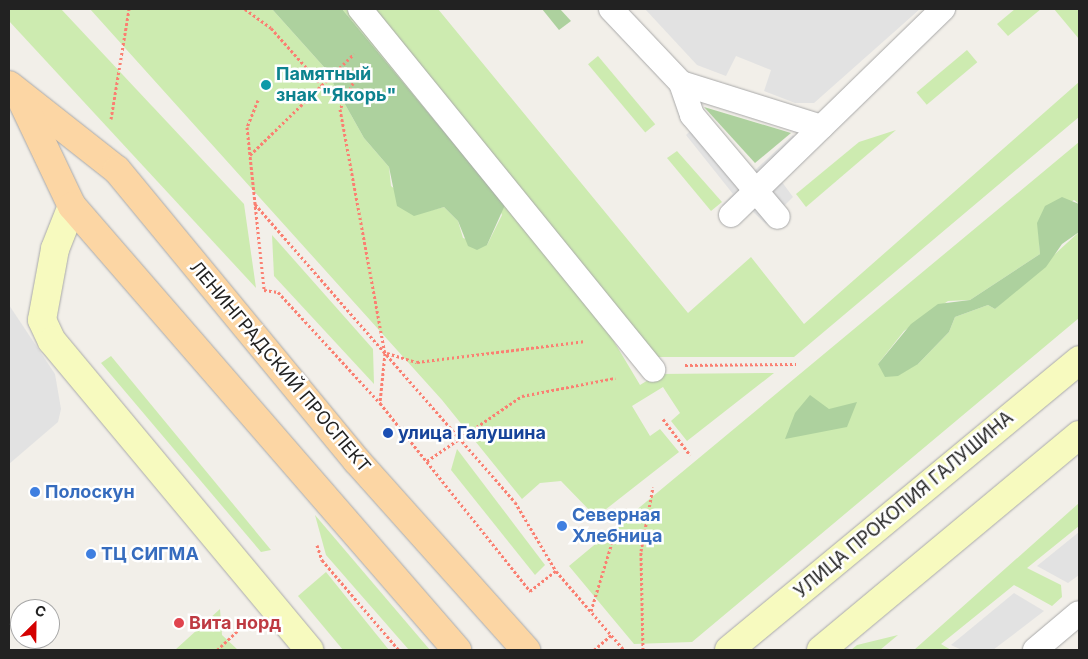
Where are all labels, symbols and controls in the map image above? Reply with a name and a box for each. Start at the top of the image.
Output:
place label: Памятный знак "Якорь" [276,64,397,106]
marker: Памятный знак "Якорь" [260,79,272,91]
street label: ЛЕНИНГРАДСКИЙ ПРОСПЕКТ [185,257,375,477]
street label: УЛИЦА ПРОКОПИЯ ГАЛУШИНА [790,407,1018,603]
place label: улица Галушина [398,422,546,444]
marker: улица Галушина [382,427,394,439]
place label: Полоскун [45,481,135,503]
marker: Полоскун [29,486,41,498]
place label: Северная Хлебница [572,505,663,548]
marker: Северная Хлебница [556,520,568,532]
place label: ТЦ СИГМА [101,543,199,565]
marker: ТЦ СИГМА [85,548,97,560]
north arrow [10,599,60,649]
text: С [33,601,49,620]
place label: Вита норд [189,612,281,634]
marker: Вита норд [173,617,185,629]

